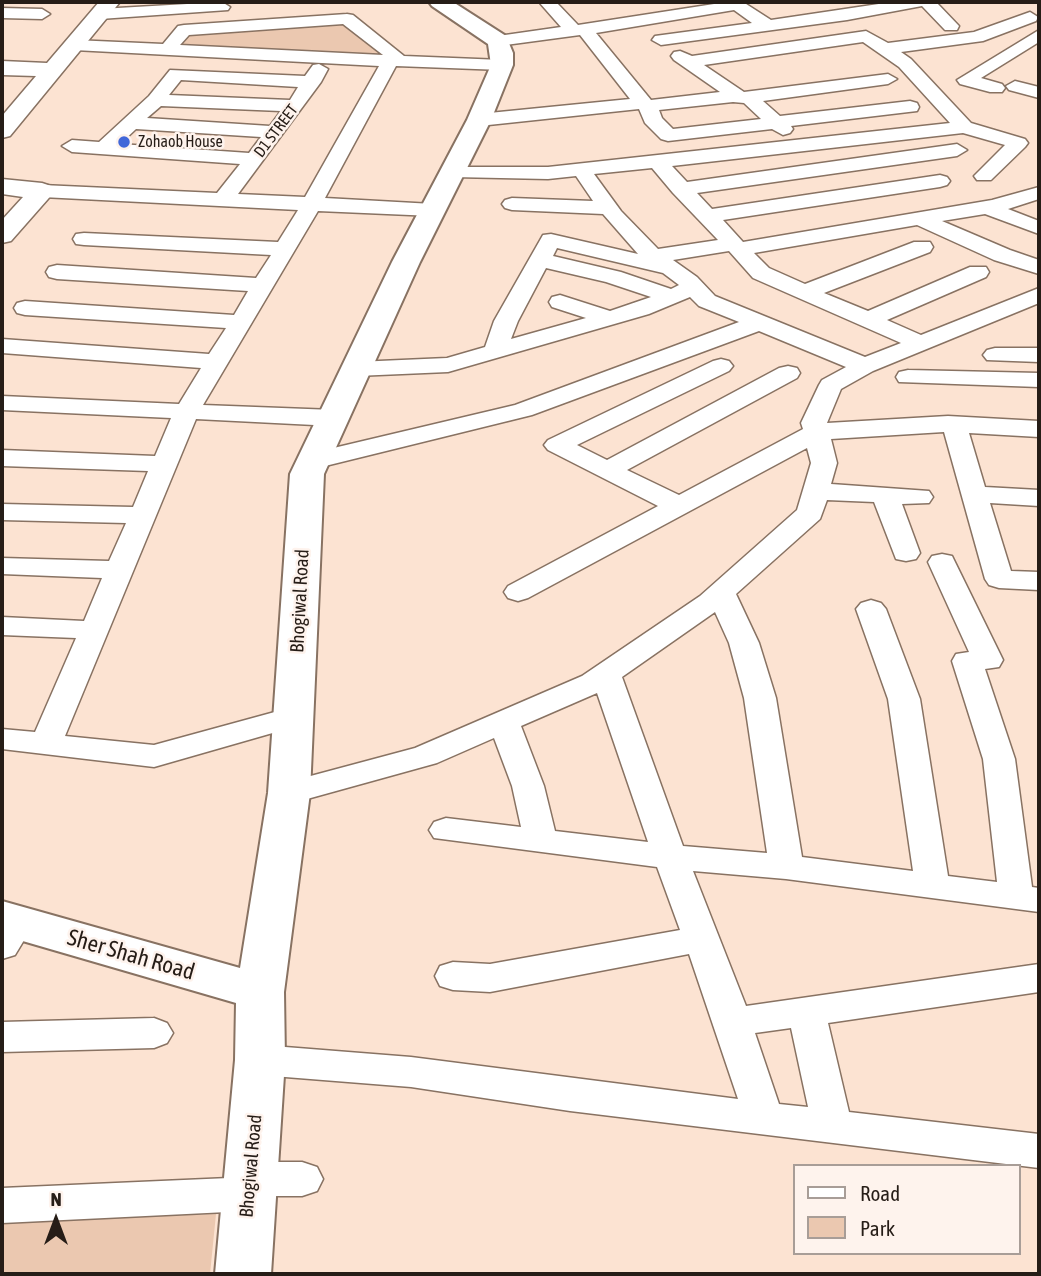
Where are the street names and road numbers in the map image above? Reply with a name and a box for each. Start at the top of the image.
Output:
street label: D1 STREET [250,101,302,161]
street label: Bhogiwal Road [286,549,314,653]
street label: Sher Shah Road [64,924,198,986]
street label: Bhogiwal Road [235,1113,267,1219]

